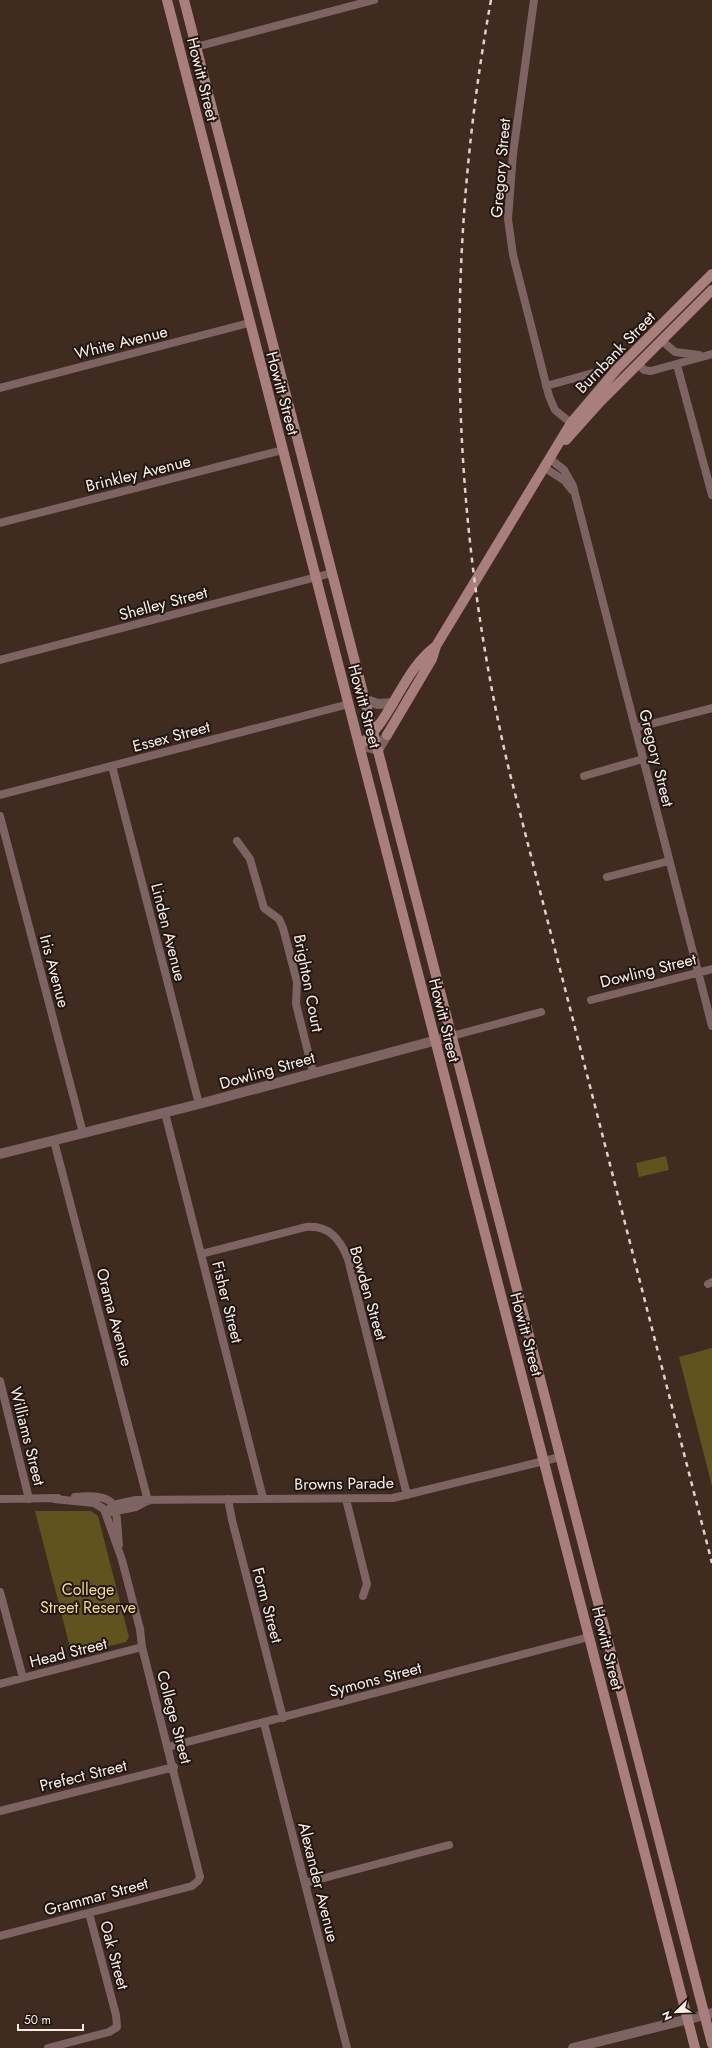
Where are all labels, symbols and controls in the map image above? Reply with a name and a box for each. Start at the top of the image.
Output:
street label: Howitt Street [181,35,224,124]
street label: Gregory Street [485,117,516,219]
street label: Burnbank Street [570,306,661,399]
street label: White Avenue [72,320,170,365]
street label: Howitt Street [260,349,305,438]
street label: Brinkley Avenue [83,449,193,498]
street label: Shelley Street [116,581,210,626]
street label: Howitt Street [342,662,387,751]
street label: Gregory Street [633,707,680,809]
street label: Essex Street [130,715,213,758]
street label: Linden Avenue [145,881,192,984]
street label: Iris Avenue [34,932,75,1010]
street label: Brighton Court [288,932,329,1034]
street label: Dowling Street [598,947,699,994]
street label: Howitt Street [423,976,466,1065]
street label: Dowling Street [217,1046,318,1095]
street label: Bowden Street [344,1243,393,1343]
street label: Fisher Street [206,1259,249,1346]
street label: Orama Avenue [90,1266,139,1369]
street label: Howitt Street [504,1290,549,1379]
street label: Williams Street [4,1384,51,1488]
street label: Browns Parade [294,1471,394,1496]
street label: Form Street [246,1565,289,1646]
park label: College Street Reserve [40,1578,136,1619]
street label: Howitt Street [586,1604,629,1693]
street label: Head Street [27,1632,110,1673]
street label: Symons Street [326,1656,424,1703]
street label: College Street [151,1668,198,1766]
street label: Prefect Street [37,1753,129,1797]
street label: Alexander Avenue [293,1820,344,1944]
street label: Grammar Street [42,1872,151,1921]
street label: Oak Street [94,1918,135,1992]
north arrow [656,1992,696,2032]
scale bar [18,2006,83,2032]
text: N [658,2009,676,2023]
text: 50 m [24,2011,51,2029]

